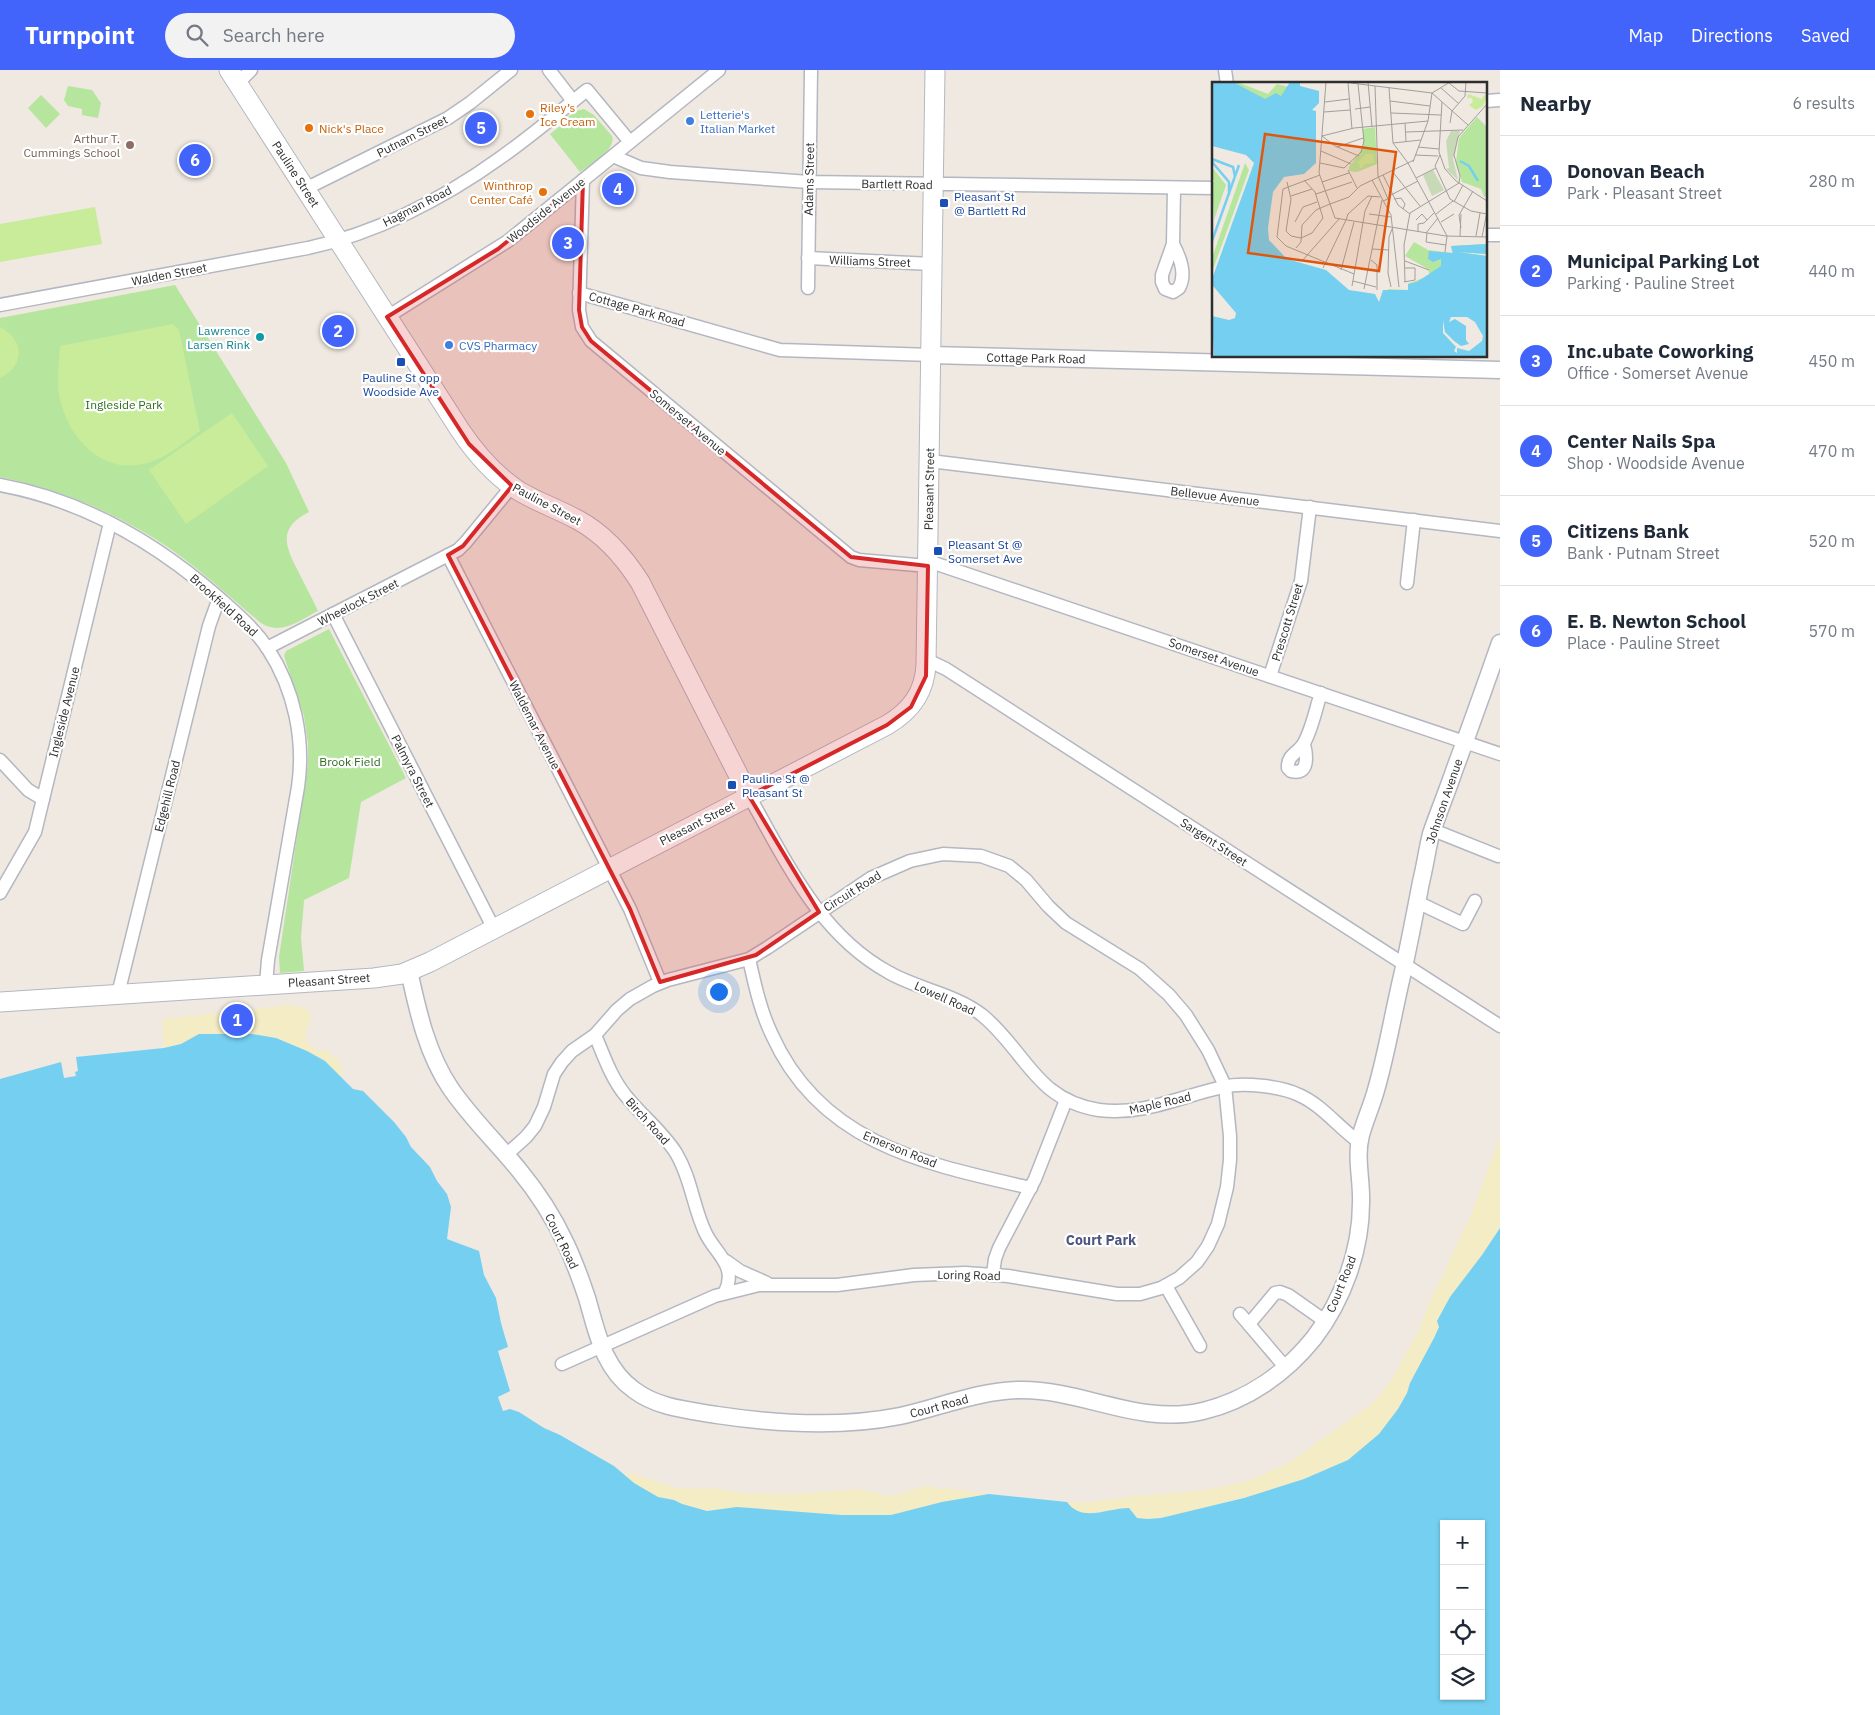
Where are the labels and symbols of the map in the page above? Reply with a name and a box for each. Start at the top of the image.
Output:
inset map [1212,82,1488,358]
place label: Riley’s Ice Cream [540,100,595,129]
place label: Letterie's Italian Market [700,107,775,136]
marker: Riley’s Ice Cream [524,108,536,120]
pin: 5 [465,109,497,147]
street label: Putnam Street [374,112,450,160]
marker: Letterie's Italian Market [684,115,696,127]
place label: Nick's Place [319,121,384,136]
marker: Nick's Place [303,122,315,134]
place label: Arthur T. Cummings School [23,131,120,160]
street label: Pauline Street [269,138,323,210]
marker: Arthur T. Cummings School [124,139,136,151]
pin: 6 [179,141,211,179]
street label: Adams Street [801,142,817,216]
pin: 4 [602,170,634,208]
street label: Woodside Avenue [504,174,588,246]
street label: Bartlett Road [861,176,933,192]
place label: Winthrop Center Café [470,178,533,207]
street label: Hagman Road [380,182,454,230]
marker: Winthrop Center Café [537,186,549,198]
place label: Pleasant St @ Bartlett Rd [954,189,1026,218]
marker: Pleasant St @ Bartlett Rd [938,197,950,209]
pin: 3 [552,224,584,262]
street label: Williams Street [829,252,911,270]
street label: Walden Street [130,259,208,289]
street label: Cottage Park Road [587,288,687,330]
pin: 2 [322,312,354,350]
place label: Lawrence Larsen Rink [187,323,251,352]
marker: Lawrence Larsen Rink [254,331,266,343]
place label: CVS Pharmacy [459,338,537,353]
marker: CVS Pharmacy [443,339,455,351]
street label: Cottage Park Road [986,350,1086,366]
marker: Pauline St opp Woodside Ave [395,356,407,368]
place label: Pauline St opp Woodside Ave [362,370,440,399]
street label: Somerset Avenue [647,386,729,458]
park label: Ingleside Park [85,397,163,412]
street label: Pleasant Street [921,448,937,530]
street label: Pauline Street [510,480,584,528]
street label: Bellevue Avenue [1170,483,1261,509]
place label: Pleasant St @ Somerset Ave [948,537,1023,566]
marker: Pleasant St @ Somerset Ave [932,545,944,557]
street label: Brookfield Road [187,571,261,639]
street label: Wheelock Street [315,575,401,629]
street label: Prescott Street [1268,581,1306,663]
street label: Somerset Avenue [1167,634,1262,680]
street label: Ingleside Avenue [45,665,83,759]
street label: Waldemar Avenue [506,678,564,772]
street label: Palmyra Street [388,732,438,810]
park label: Brook Field [319,754,381,769]
street label: Johnson Avenue [1422,756,1466,845]
street label: Edgehill Road [151,759,183,833]
place label: Pauline St @ Pleasant St [742,771,810,800]
marker: Pauline St @ Pleasant St [726,779,738,791]
street label: Pleasant Street [657,798,737,848]
street label: Sargent Street [1178,815,1250,869]
street label: Circuit Road [820,867,884,915]
street label: Pleasant Street [287,970,371,990]
street label: Lowell Road [912,978,978,1018]
your location [706,979,732,1005]
pin: 1 [221,1001,253,1039]
street label: Maple Road [1127,1089,1193,1117]
street label: Birch Road [623,1094,673,1148]
street label: Emerson Road [861,1127,939,1171]
street label: Court Road [542,1211,582,1271]
district label: Court Park [1066,1231,1137,1249]
street label: Court Road [1323,1253,1359,1315]
street label: Loring Road [937,1267,1001,1283]
street label: Court Road [908,1391,970,1421]

